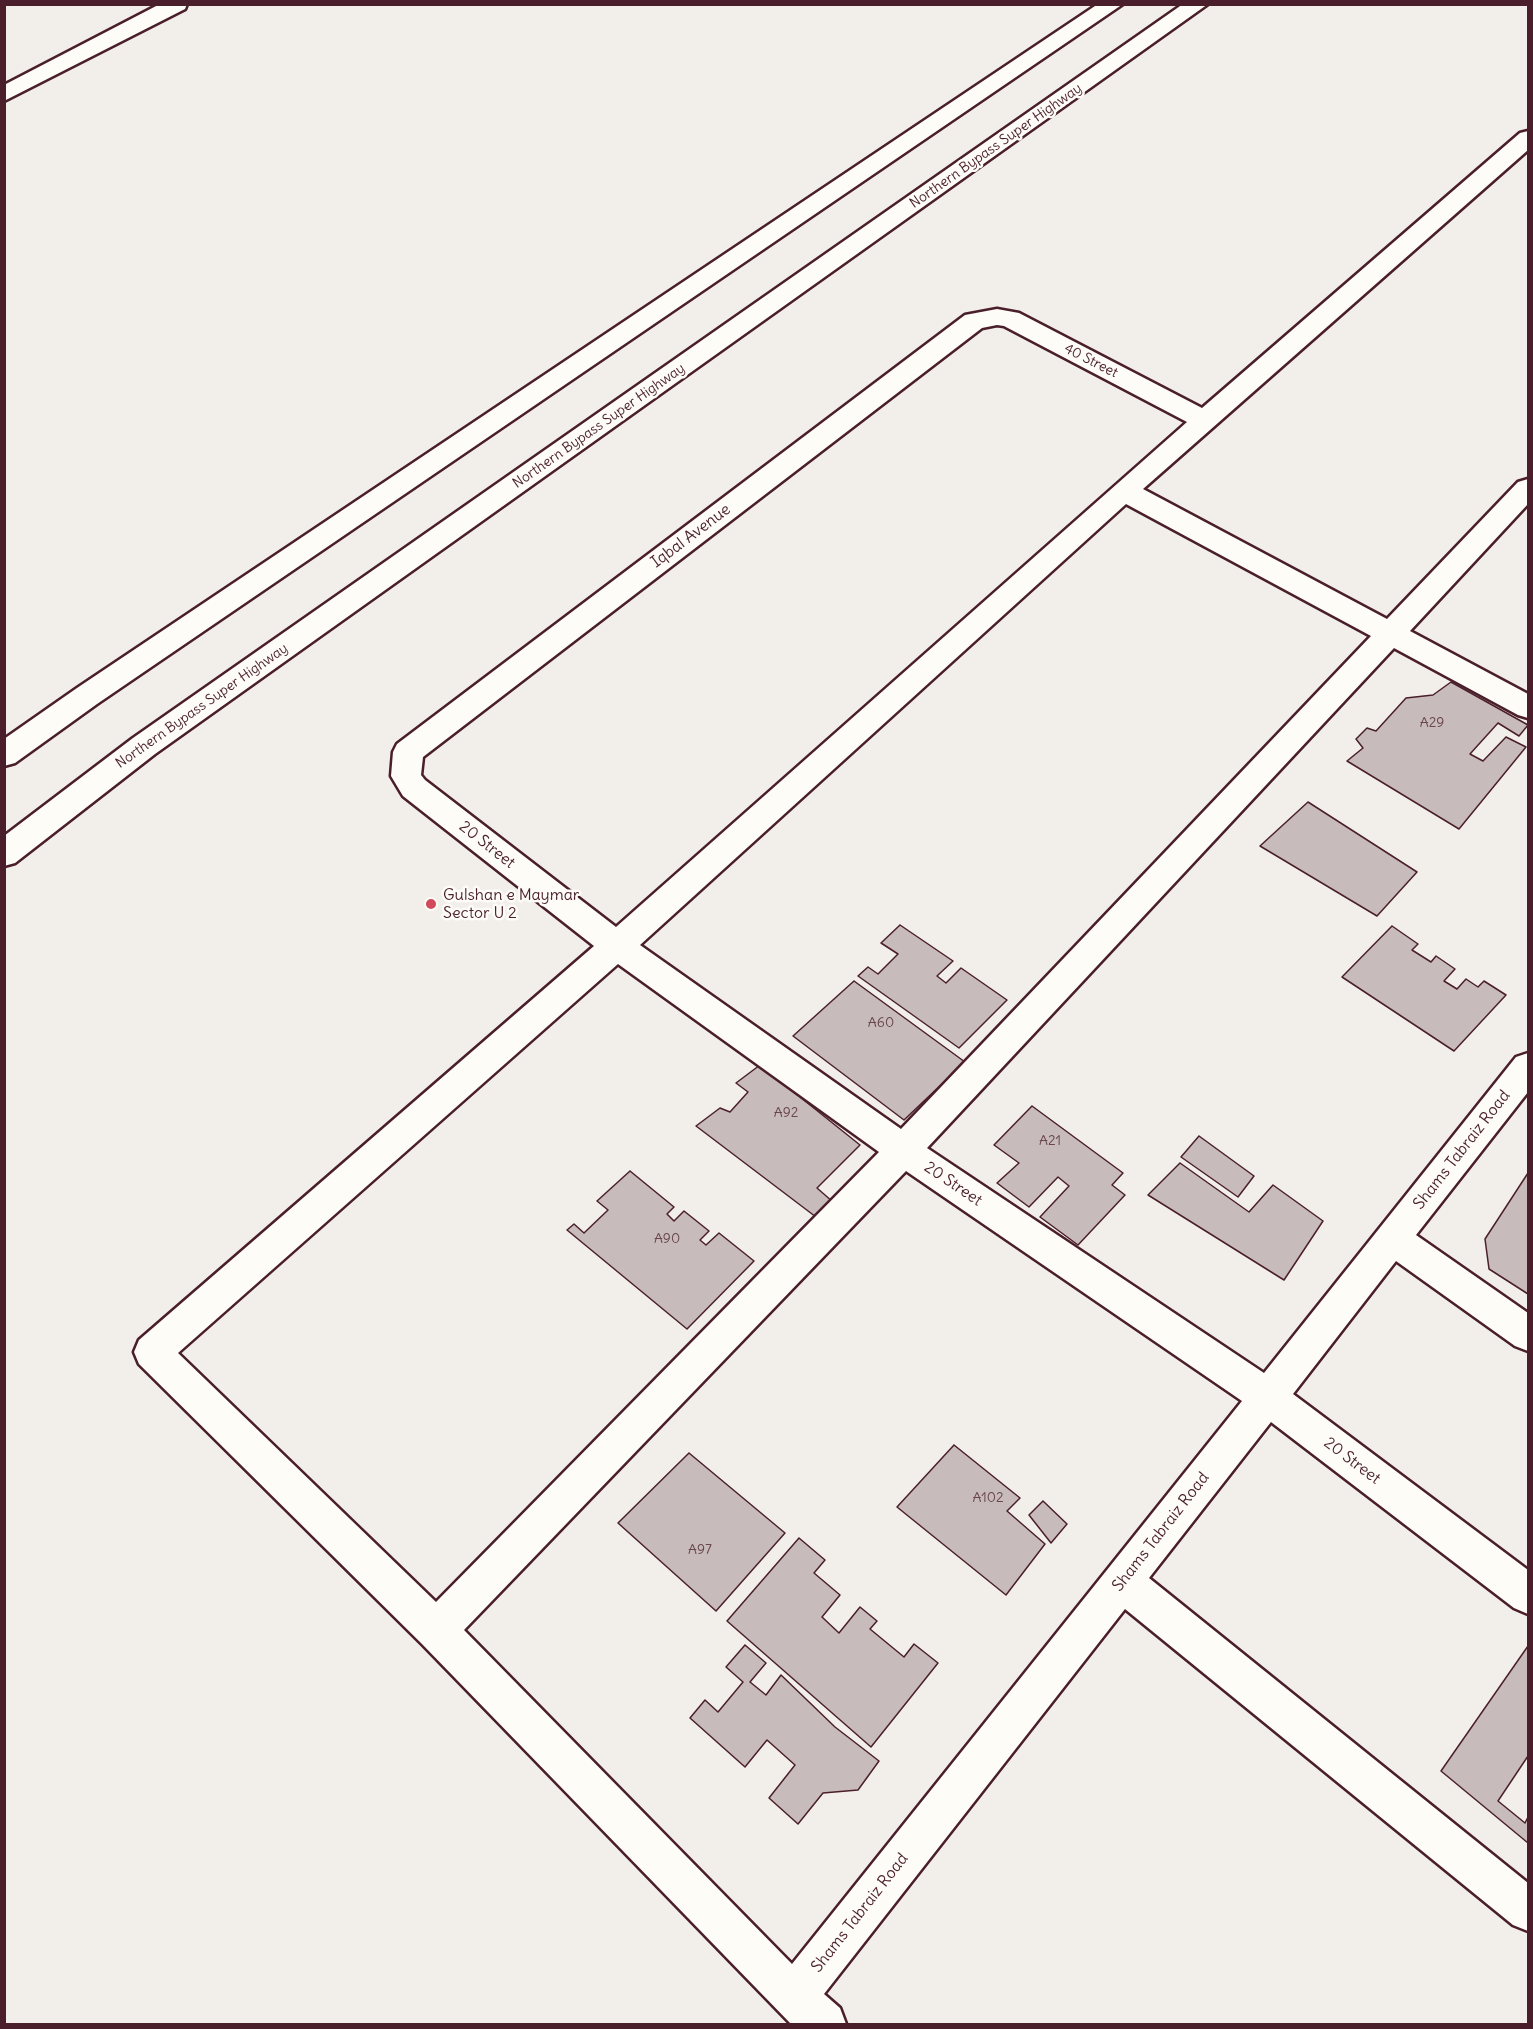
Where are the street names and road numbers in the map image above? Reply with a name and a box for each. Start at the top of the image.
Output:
street label: Northern Bypass Super Highway [907,80,1085,212]
street label: 40 Street [1061,340,1121,382]
street label: Northern Bypass Super Highway [510,360,688,492]
street label: Iqbal Avenue [647,500,735,572]
street label: Northern Bypass Super Highway [113,640,291,772]
street label: 20 Street [455,817,519,873]
street label: Shams Tabraiz Road [1410,1087,1514,1213]
street label: 20 Street [920,1158,986,1210]
street label: 20 Street [1320,1434,1384,1488]
street label: Shams Tabraiz Road [1109,1469,1213,1595]
street label: Shams Tabraiz Road [808,1850,912,1976]

